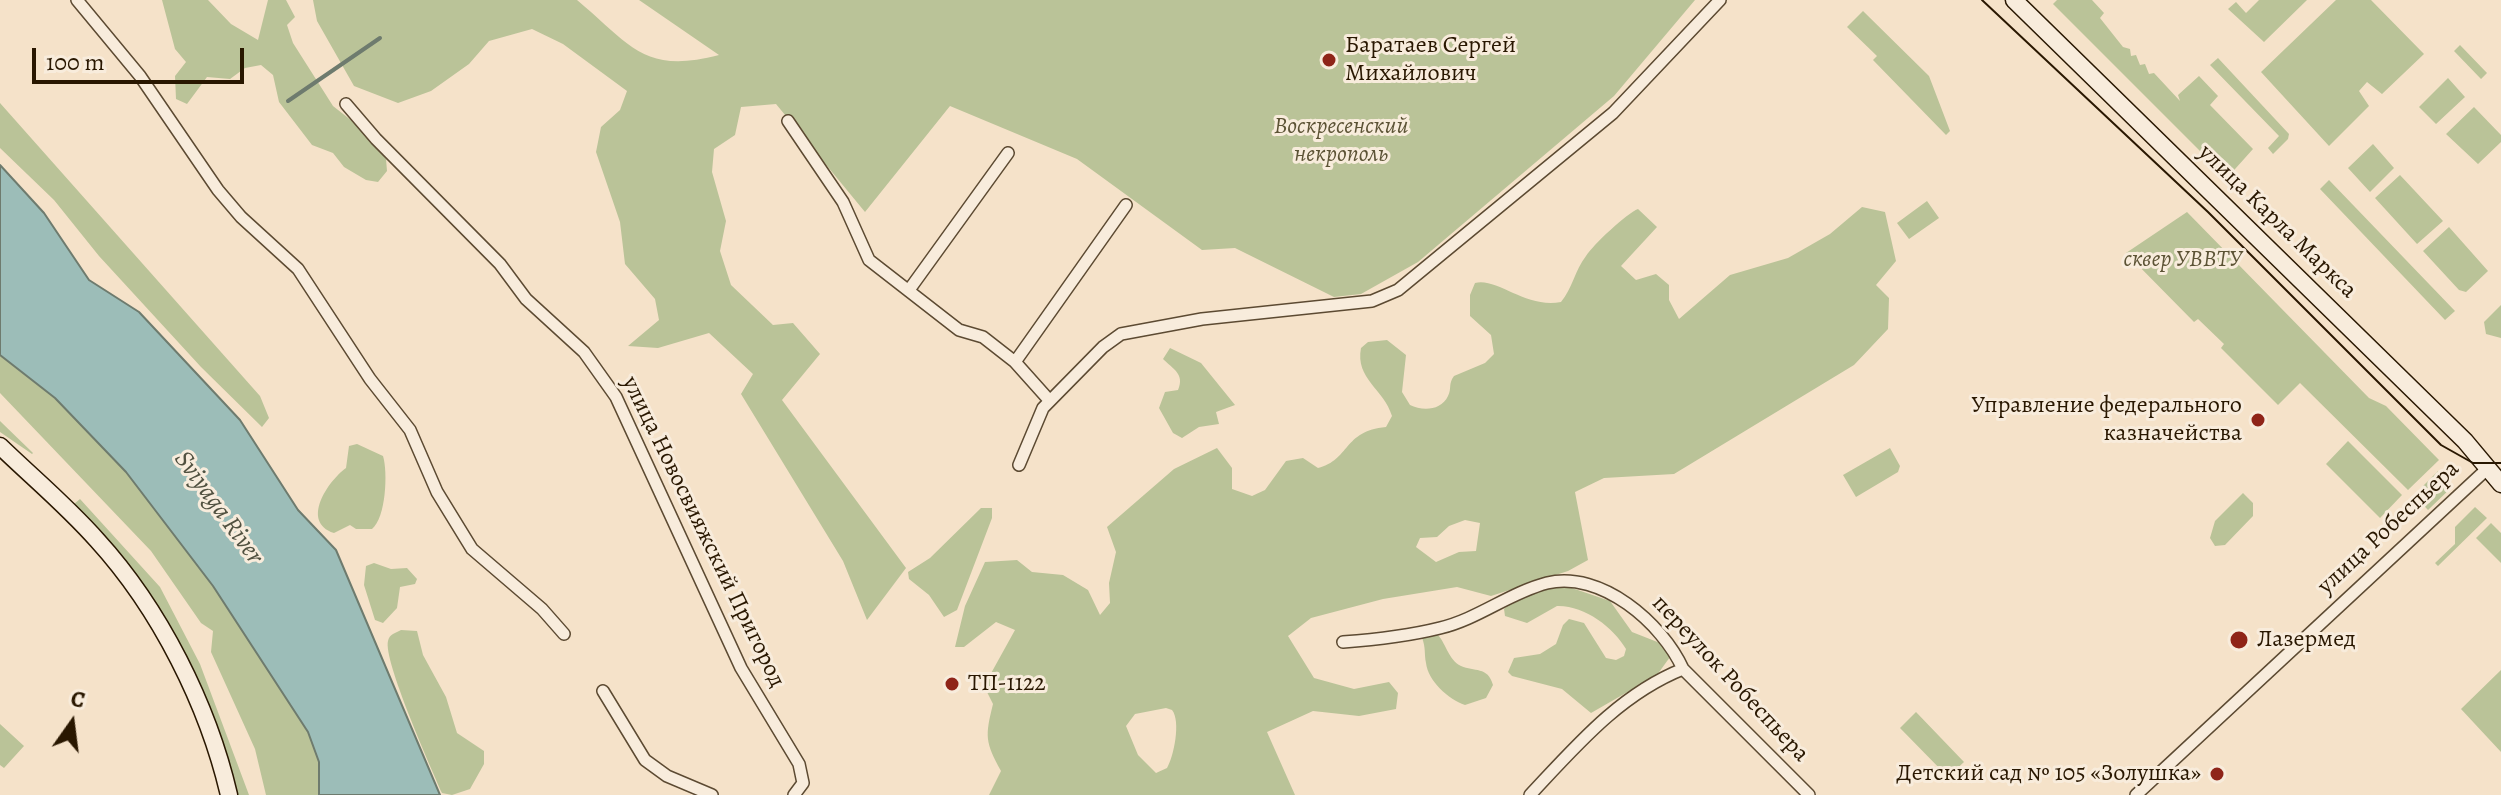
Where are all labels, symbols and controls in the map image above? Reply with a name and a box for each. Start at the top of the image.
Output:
scale bar [36,32,248,82]
place label: Баратаев Сергей Михайлович [1345,32,1516,88]
text: 100 m [46,46,105,78]
marker: Баратаев Сергей Михайлович [1320,51,1338,69]
park label: Воскресенский некрополь [1274,113,1408,169]
street label: улица Карла Маркса [2192,139,2362,305]
park label: сквер УВВТУ [2124,246,2242,274]
street label: улица Новосвияжский Пригород [615,372,791,692]
place label: Управление федерального казначейства [1971,392,2242,448]
marker: Управление федерального казначейства [2249,411,2267,429]
water label: Sviyaga River [167,445,269,571]
street label: улица Робеспьера [2312,455,2466,601]
street label: переулок Робеспьера [1645,590,1815,768]
place label: Лазермед [2257,626,2356,654]
marker: Лазермед [2228,629,2250,651]
place label: ТП-1122 [968,670,1046,698]
marker: ТП-1122 [943,675,961,693]
north arrow [32,683,112,763]
text: С [68,684,88,716]
place label: Детский сад № 105 «Золушка» [1896,760,2201,788]
marker: Детский сад № 105 «Золушка» [2208,765,2226,783]

